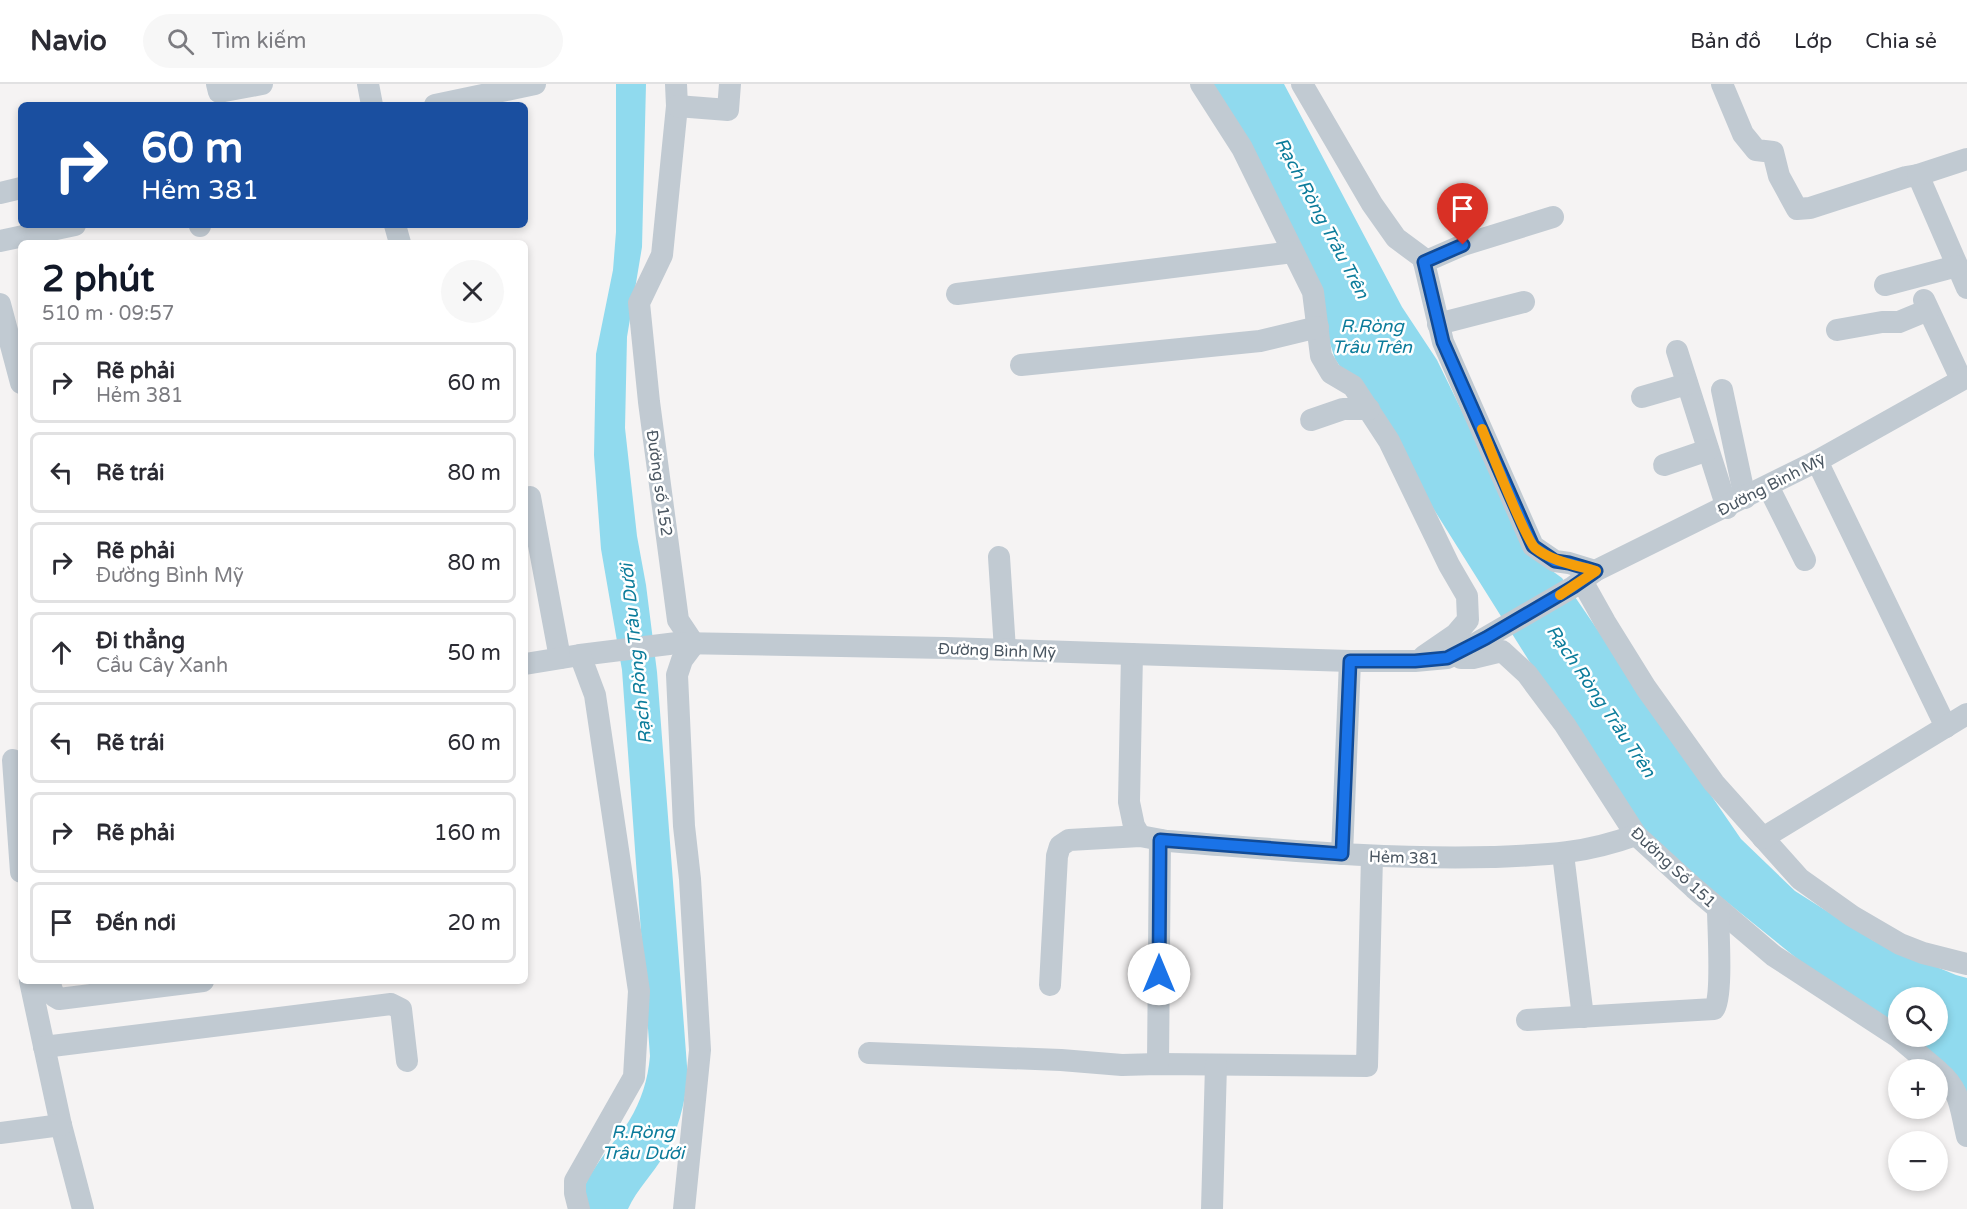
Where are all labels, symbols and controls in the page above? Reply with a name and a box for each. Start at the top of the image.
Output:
search box [143,14,563,68]
text: Navio [30,24,107,58]
icon: search [164,25,197,58]
text: Tìm kiếm [212,28,307,54]
text: Bản đồ [1690,29,1761,54]
text: Lớp [1794,29,1832,54]
text: Chia sẻ [1865,29,1937,54]
text: 60 m [141,123,243,174]
icon: right [42,126,120,204]
water label: Rạch Ròng Trâu Trên [1270,134,1374,303]
text: Hẻm 381 [141,174,259,207]
pin [1437,183,1488,245]
icon: arrive [1446,192,1479,225]
text: 2 phút [42,258,154,301]
button: close [441,260,504,323]
text: 510 m · 09:57 [42,302,174,326]
water label: R.Ròng Trâu Trên [1332,315,1413,358]
text: Rẽ phải [96,358,175,384]
icon: right [45,366,78,399]
text: 60 m [447,370,501,396]
text: Hẻm 381 [96,384,183,408]
street label: Đường số 152 [642,429,676,538]
street label: Đường Bình Mỹ [1714,449,1829,521]
icon: left [45,456,78,489]
text: Rẽ trái [96,460,165,486]
text: 80 m [447,460,501,486]
text: Rẽ phải [96,538,175,564]
icon: right [45,546,78,579]
text: 80 m [447,550,501,576]
water label: Rạch Ròng Trâu Dưới [615,560,656,745]
text: Đường Bình Mỹ [96,564,244,588]
water label: Rạch Ròng Trâu Trên [1542,621,1661,782]
text: Đi thẳng [96,628,185,654]
icon: ahead [45,636,78,669]
street label: Đường Bình Mỹ [938,639,1057,663]
text: 50 m [447,640,501,666]
text: Cầu Cây Xanh [96,654,228,678]
icon: left [45,726,78,759]
text: Rẽ trái [96,730,165,756]
text: 60 m [447,730,501,756]
icon: right [45,816,78,849]
text: Rẽ phải [96,820,175,846]
text: 160 m [434,820,501,846]
street label: Đường Số 151 [1626,823,1720,912]
street label: Hẻm 381 [1369,847,1439,869]
icon: arrive [45,906,78,939]
text: Đến nơi [96,910,176,936]
text: 20 m [447,910,501,936]
position arrow [1127,942,1191,1006]
map controls [1888,987,1948,1191]
button: search [1888,987,1948,1047]
button: + [1888,1059,1948,1119]
water label: R.Ròng Trâu Dưới [602,1121,687,1164]
button: − [1888,1131,1948,1191]

